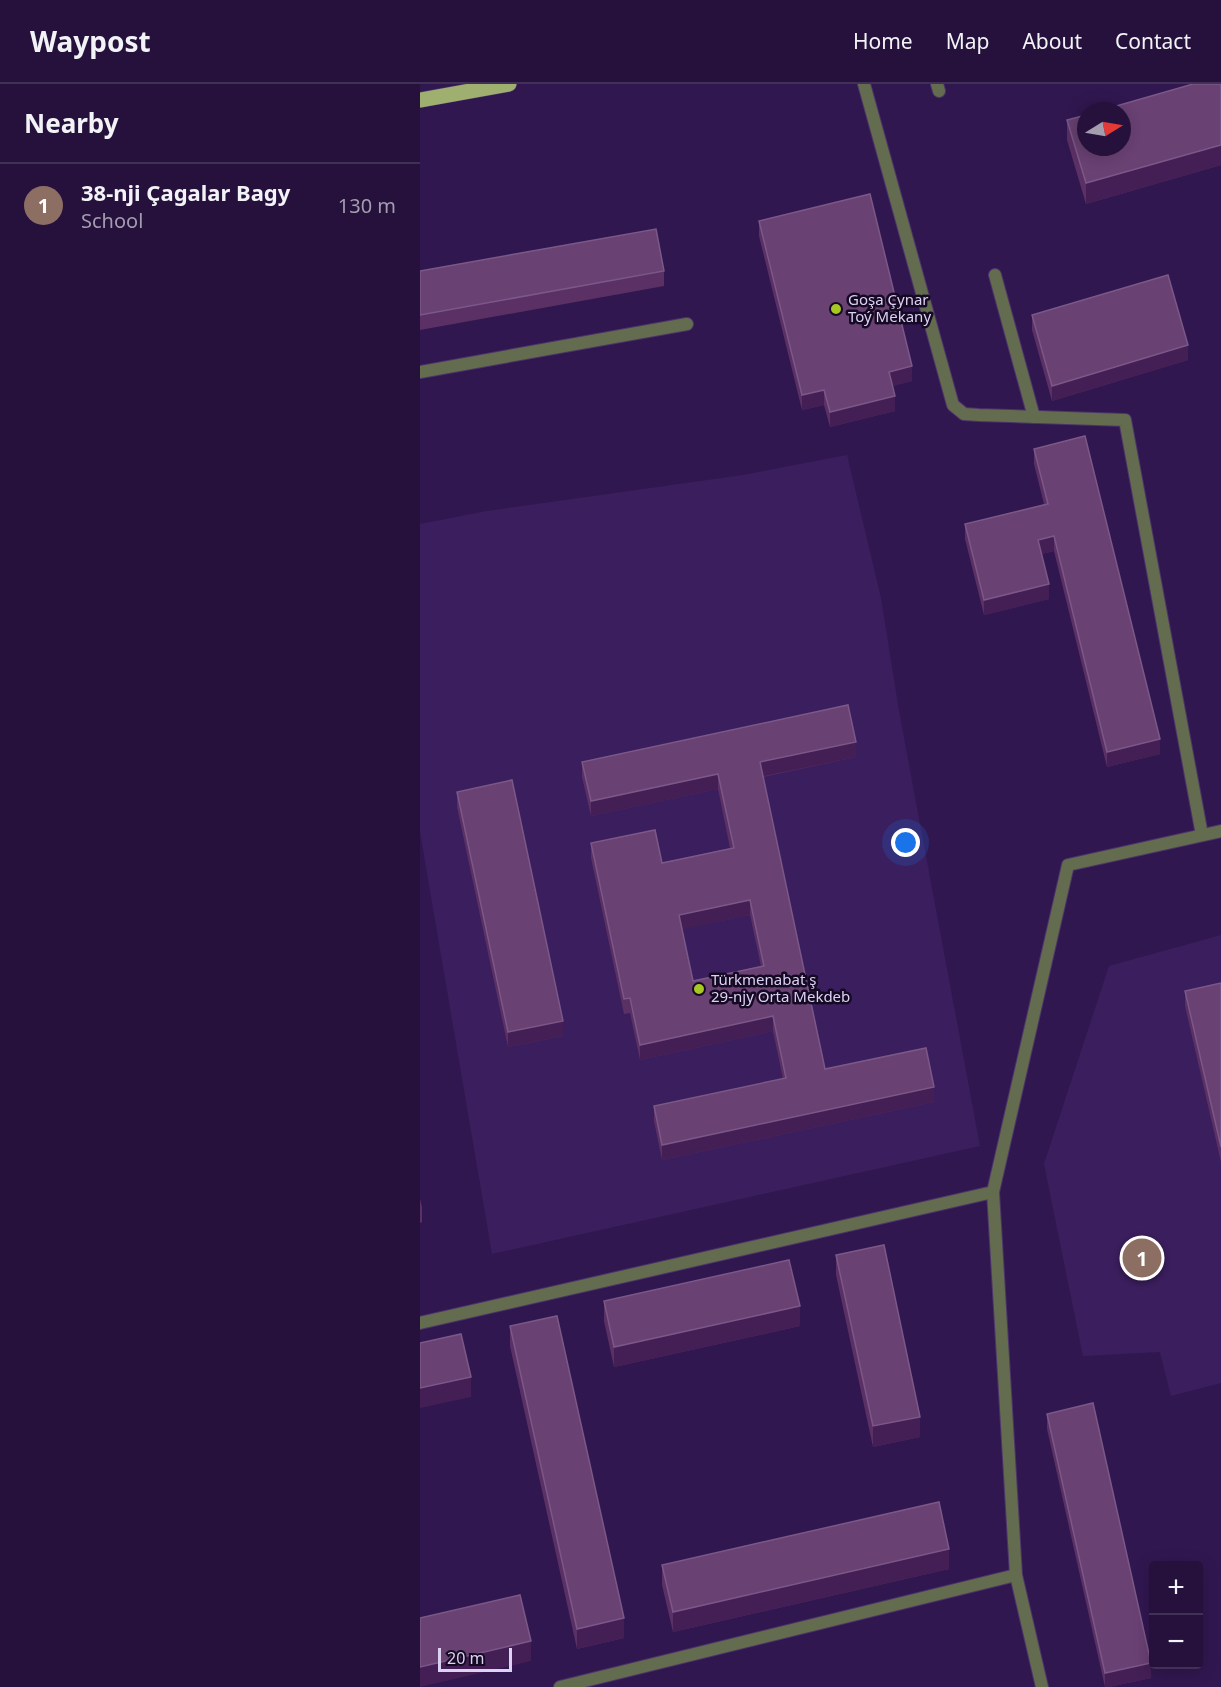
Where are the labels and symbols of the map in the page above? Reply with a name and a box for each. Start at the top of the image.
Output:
north arrow [1077,102,1131,156]
place label: Goşa Çynar Toý Mekany [848,289,931,326]
marker: Goşa Çynar Toý Mekany [829,302,843,316]
your location [891,828,920,857]
place label: Türkmenabat ş 29-njy Orta Mekdeb [711,969,850,1006]
marker: Türkmenabat ş 29-njy Orta Mekdeb [692,982,706,996]
pin: 1 [1122,1236,1162,1280]
scale bar [438,1645,512,1672]

